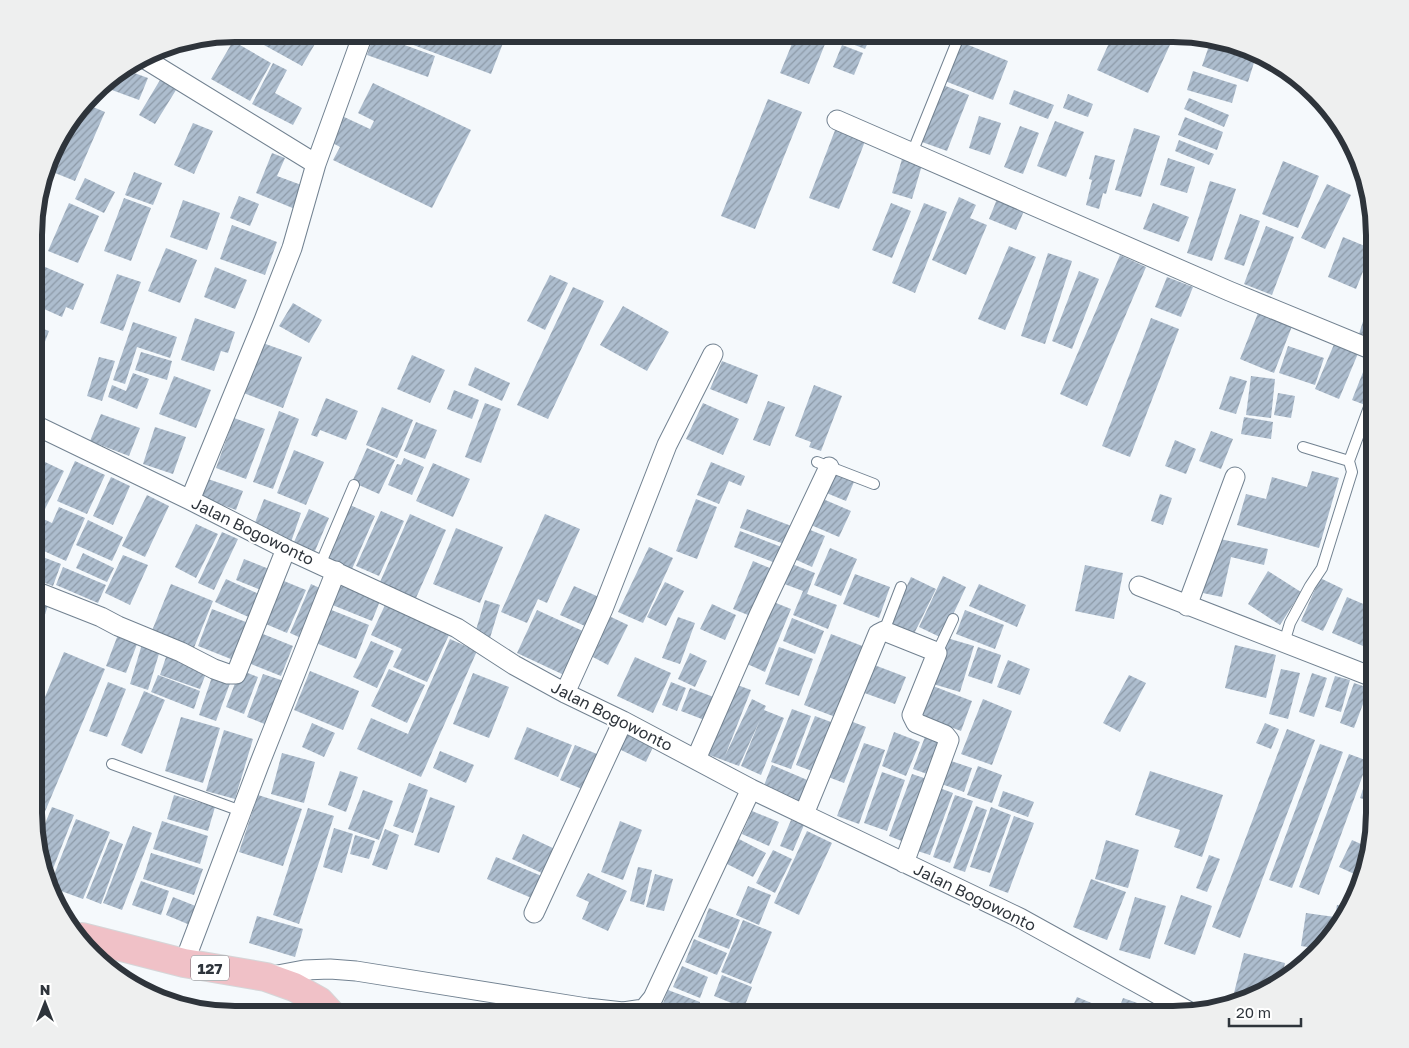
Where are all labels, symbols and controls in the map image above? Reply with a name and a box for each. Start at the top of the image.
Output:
street label: Jalan Bogowonto [189,493,317,569]
street label: Jalan Bogowonto [548,677,676,755]
street label: Jalan Bogowonto [911,859,1039,935]
road number: 127 [191,956,229,980]
north arrow [20,978,70,1028]
text: N [40,981,50,998]
scale bar [1229,996,1302,1028]
text: 20 m [1236,1003,1271,1021]

